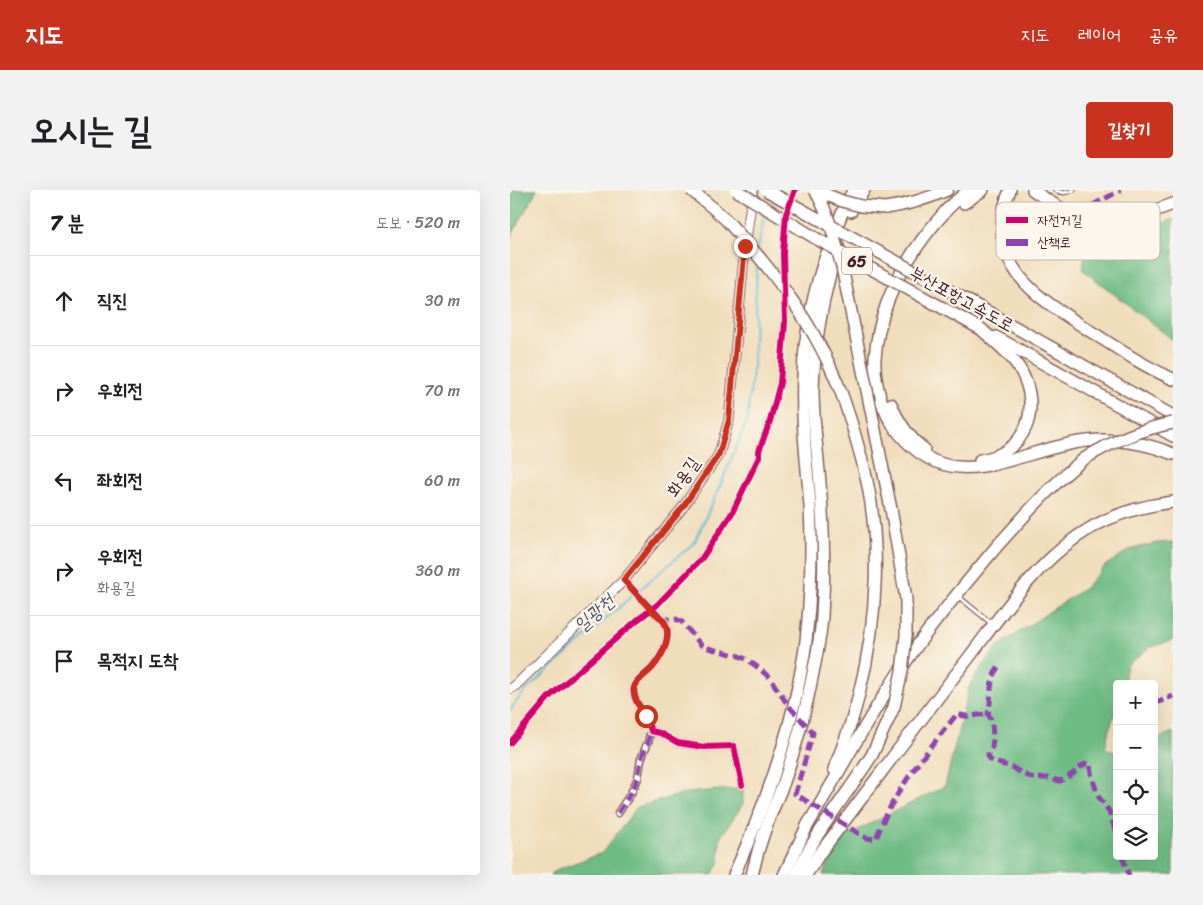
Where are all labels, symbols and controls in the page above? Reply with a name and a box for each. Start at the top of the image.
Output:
text: 지도 [25,14,64,56]
text: 지도 [1021,19,1050,51]
text: 레이어 [1078,19,1121,51]
text: 공유 [1149,19,1178,51]
text: 오시는 길 [30,99,152,161]
button: 길찾기 [1086,102,1173,158]
legend [996,202,1160,260]
text: 7 분 [50,204,84,242]
text: 도보 · 520 m [376,208,460,237]
text: 자전거길 [1037,208,1083,233]
text: 산책로 [1037,230,1071,255]
route end [734,235,757,258]
road number: 65 [842,248,872,274]
street label: 부산포항고속도로 [904,257,1020,341]
text: 직진 [97,284,128,317]
text: 30 m [425,286,460,315]
icon: ahead [50,287,78,315]
text: 우회전 [97,374,143,407]
text: 70 m [424,376,460,405]
icon: right [50,377,78,405]
street label: 화용길 [658,450,709,504]
text: 좌회전 [97,464,143,497]
text: 60 m [424,466,460,495]
icon: left [50,467,78,495]
text: 우회전 [97,540,143,573]
text: 360 m [416,556,460,585]
icon: right [50,557,78,585]
text: 화용길 [97,573,136,602]
water label: 일광천 [566,584,623,641]
text: 목적지 도착 [97,644,178,677]
icon: arrive [50,647,78,675]
map controls [1113,680,1158,860]
button: + [1113,680,1158,725]
route start [635,705,658,728]
button: − [1113,725,1158,770]
button: locate [1113,770,1158,815]
button: layers [1113,815,1158,860]

